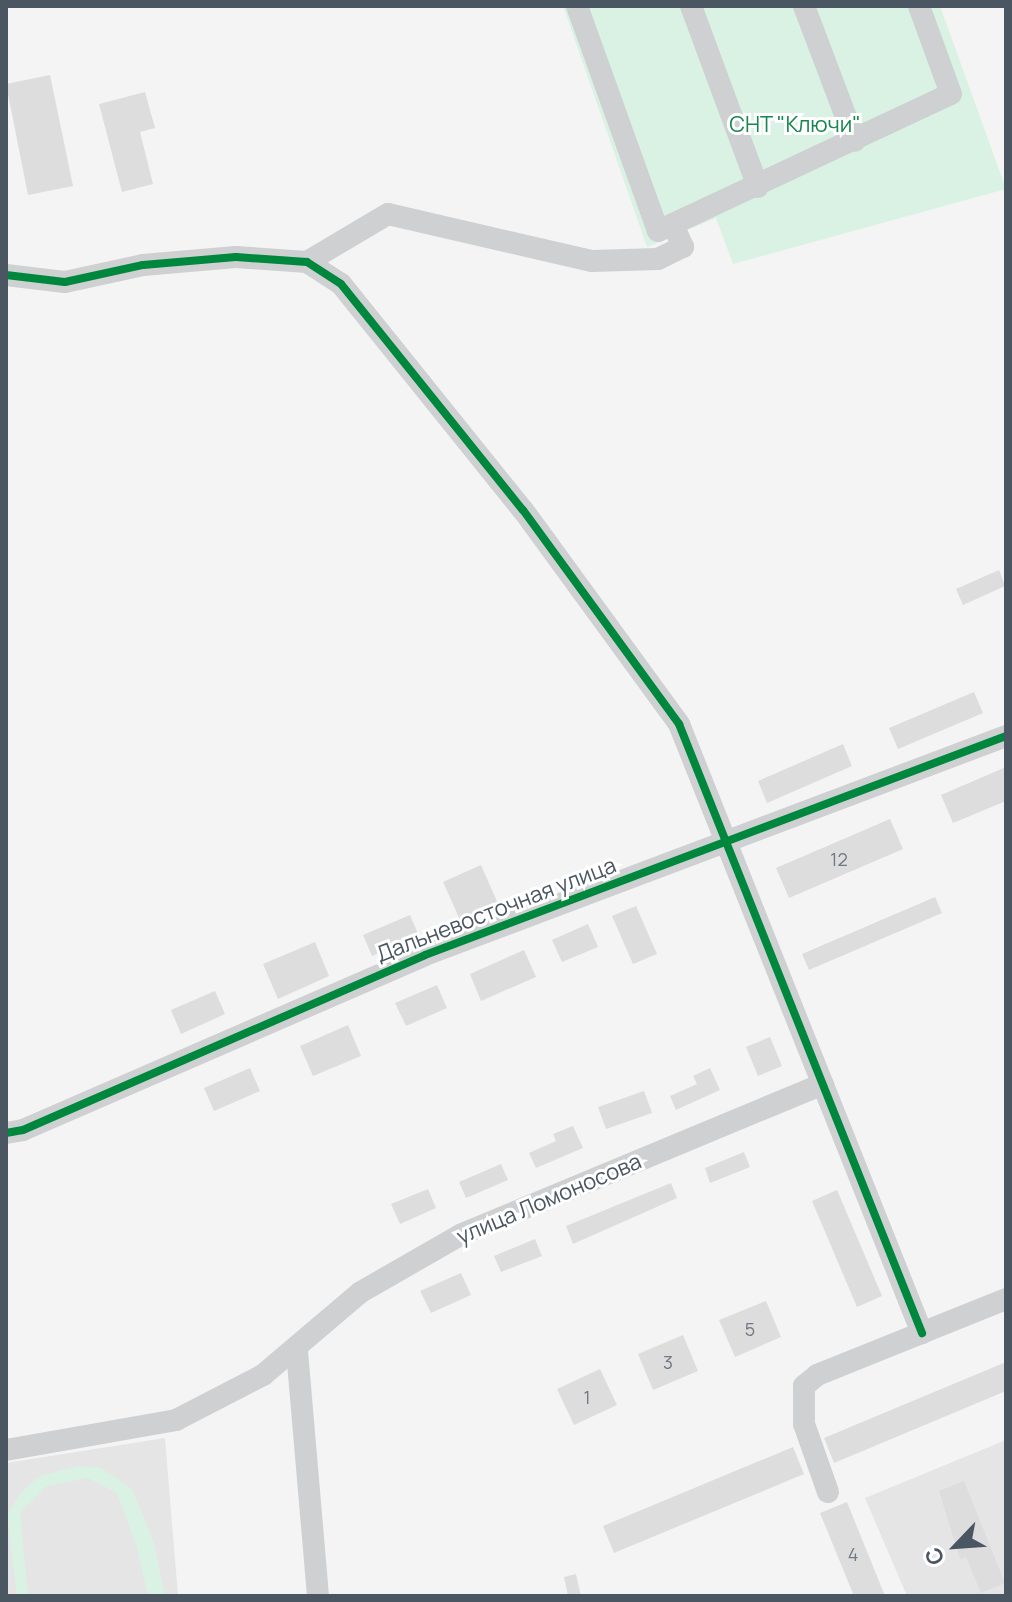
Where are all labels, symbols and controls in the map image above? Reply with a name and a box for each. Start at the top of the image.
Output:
park label: СНТ "Ключи" [729,112,861,138]
house number: 12 [830,848,848,870]
street label: Дальневосточная улица [372,852,620,968]
street label: улица Ломоносова [453,1148,645,1250]
house number: 5 [745,1318,755,1340]
house number: 3 [663,1351,673,1373]
house number: 1 [583,1386,591,1408]
north arrow [916,1506,996,1586]
text: С [917,1542,951,1570]
house number: 4 [848,1543,858,1565]

